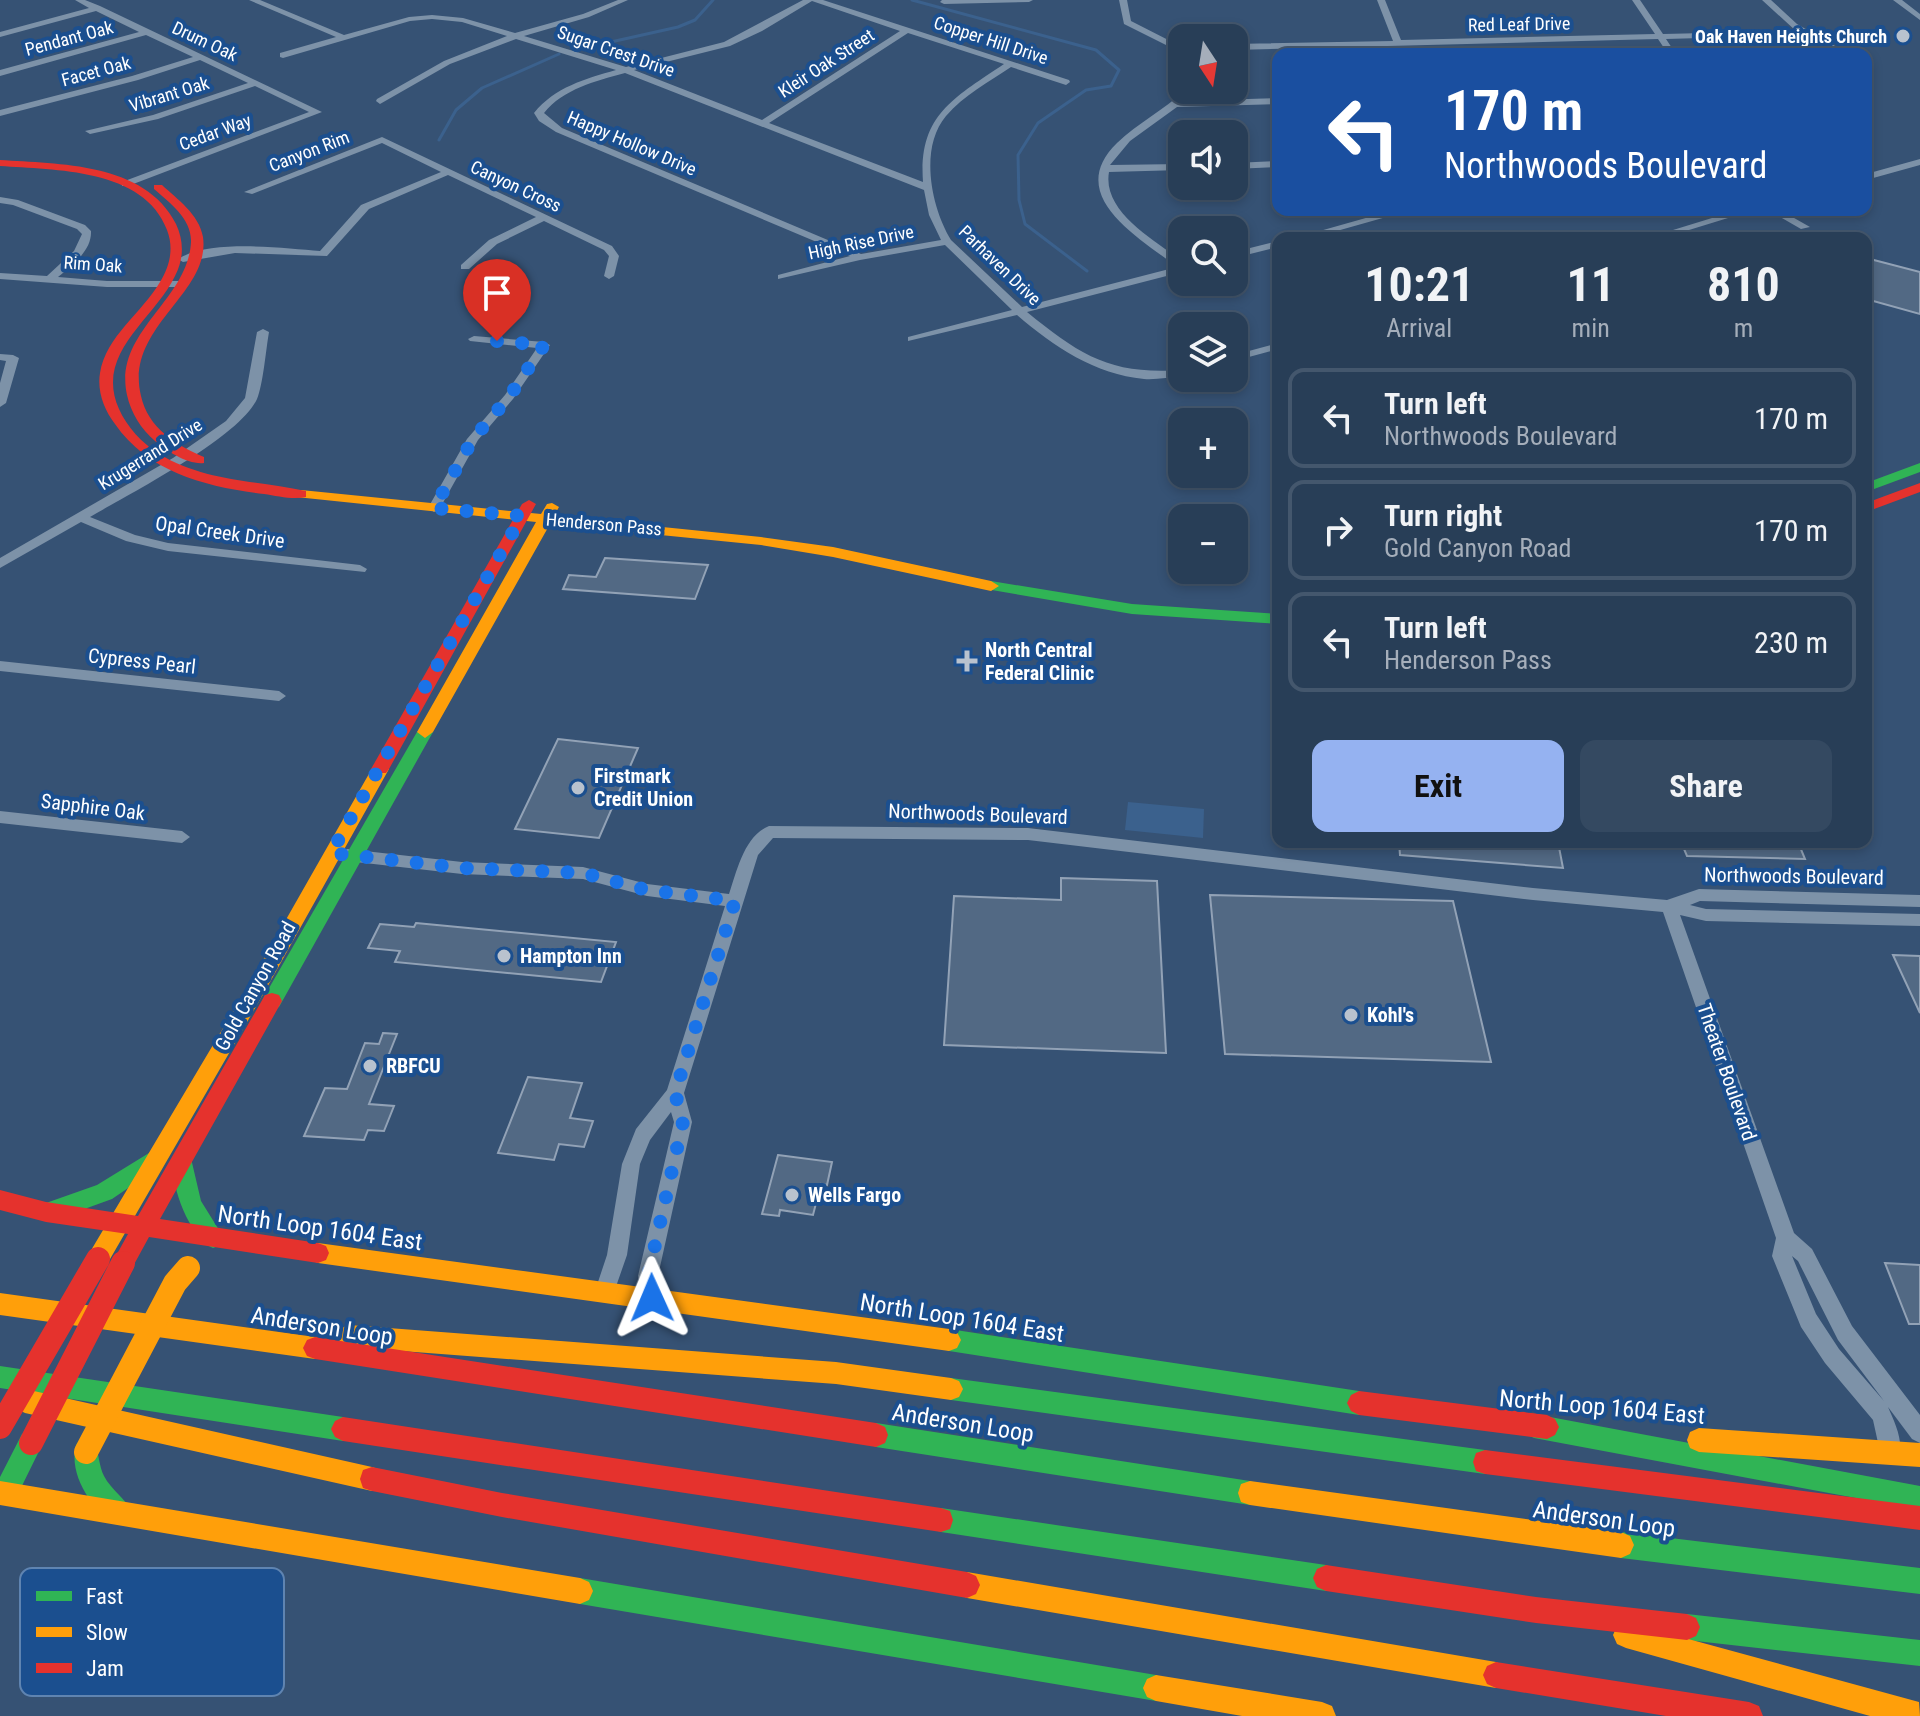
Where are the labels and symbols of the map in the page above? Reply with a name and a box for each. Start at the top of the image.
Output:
street label: Copper Hill Drive [931,12,1051,68]
street label: Red Leaf Drive [1468,13,1570,35]
street label: Pendant Oak [23,16,115,60]
street label: Drum Oak [169,17,241,65]
street label: Sugar Crest Drive [555,21,677,81]
street label: Kleir Oak Street [774,24,878,102]
north arrow [1168,24,1248,104]
place label: Oak Haven Heights Church [1695,26,1887,47]
marker: Oak Haven Heights Church [1894,27,1912,45]
street label: Facet Oak [59,52,133,90]
street label: Vibrant Oak [126,72,212,116]
street label: Happy Hollow Drive [564,106,700,180]
street label: Cedar Way [176,109,254,155]
street label: Canyon Rim [266,126,352,176]
street label: Canyon Cross [467,156,565,216]
street label: High Rise Drive [806,221,916,263]
street label: Parhaven Drive [955,221,1045,309]
street label: Rim Oak [63,251,123,277]
pin [463,259,531,341]
street label: Krugerrand Drive [94,414,206,494]
street label: Henderson Pass [545,508,663,540]
street label: Opal Creek Drive [154,511,286,553]
place label: North Central Federal Clinic [985,638,1094,685]
street label: Cypress Pearl [87,643,197,679]
marker: North Central Federal Clinic [956,650,978,672]
place label: Firstmark Credit Union [594,764,693,811]
marker: Firstmark Credit Union [569,779,587,797]
street label: Sapphire Oak [40,789,146,825]
street label: Northwoods Boulevard [888,799,1068,829]
street label: Northwoods Boulevard [1704,862,1884,890]
street label: Gold Canyon Road [210,917,300,1055]
place label: Hampton Inn [520,944,622,968]
marker: Hampton Inn [495,947,513,965]
street label: Theater Boulevard [1692,1000,1762,1144]
place label: Kohl's [1367,1003,1414,1027]
marker: Kohl's [1342,1006,1360,1024]
place label: RBFCU [386,1054,441,1078]
marker: RBFCU [361,1057,379,1075]
place label: Wells Fargo [808,1183,901,1207]
marker: Wells Fargo [783,1186,801,1204]
street label: North Loop 1604 East [216,1200,424,1256]
position arrow [610,1256,694,1340]
street label: North Loop 1604 East [858,1288,1066,1348]
street label: Anderson Loop [249,1301,395,1351]
street label: North Loop 1604 East [1498,1384,1706,1430]
street label: Anderson Loop [890,1398,1036,1448]
street label: Anderson Loop [1531,1495,1677,1543]
legend [20,1568,284,1696]
text: Fast [86,1584,123,1609]
text: Slow [86,1620,128,1645]
text: Jam [86,1656,124,1681]

